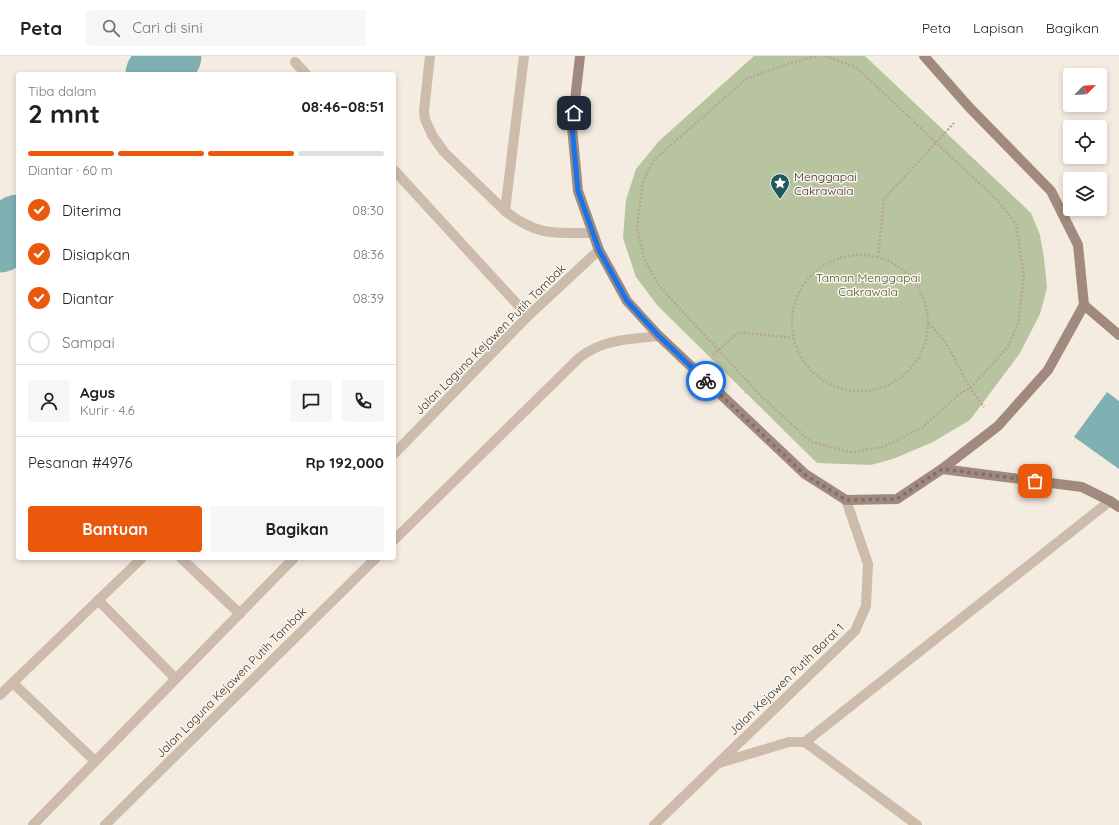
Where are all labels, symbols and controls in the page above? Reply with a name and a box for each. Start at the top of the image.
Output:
search box [86,10,366,46]
text: Peta [20,16,62,40]
icon: search [100,17,122,39]
text: Cari di sini [132,18,203,37]
text: Peta [922,19,951,37]
text: Lapisan [973,19,1024,37]
text: Bagikan [1046,19,1099,37]
north arrow [1063,68,1107,112]
map controls [1063,68,1107,216]
text: Tiba dalam [28,83,96,99]
pin [557,96,591,130]
text: 2 mnt [28,97,100,130]
text: 08:46–08:51 [302,97,384,116]
icon: home [563,102,585,124]
button: locate [1063,120,1107,164]
text: Diantar · 60 m [28,162,113,178]
place label: Menggapai Cakrawala [794,169,857,198]
place icon: Menggapai Cakrawala [769,172,791,200]
button: layers [1063,172,1107,216]
icon: check [28,199,50,221]
text: Diterima [62,201,121,220]
text: 08:30 [352,202,384,218]
icon: check [28,243,50,265]
text: Disiapkan [62,245,130,264]
text: 08:36 [353,246,384,262]
street label: Jalan Laguna Kejawen Putih Tambak [412,261,568,417]
park label: Taman Menggapai Cakrawala [816,270,920,299]
icon: check [28,287,50,309]
text: Diantar [62,289,114,308]
text: 08:39 [353,290,384,306]
text: Sampai [62,333,115,352]
courier [686,361,726,401]
icon: bike [695,370,717,392]
button: person [28,380,70,422]
button: chat [290,380,332,422]
button: phone [342,380,384,422]
text: Agus [80,383,115,402]
text: Kurir · 4.6 [80,402,135,418]
text: Pesanan #4976 [28,453,133,472]
text: Rp 192,000 [305,453,384,472]
pin [1018,464,1052,498]
icon: bag [1024,470,1046,492]
button: Bantuan [28,506,202,552]
button: Bagikan [210,506,384,552]
street label: Jalan Laguna Kejawen Putih Tambak [153,604,309,760]
street label: Jalan Kejawen Putih Barat 1 [725,620,847,738]

